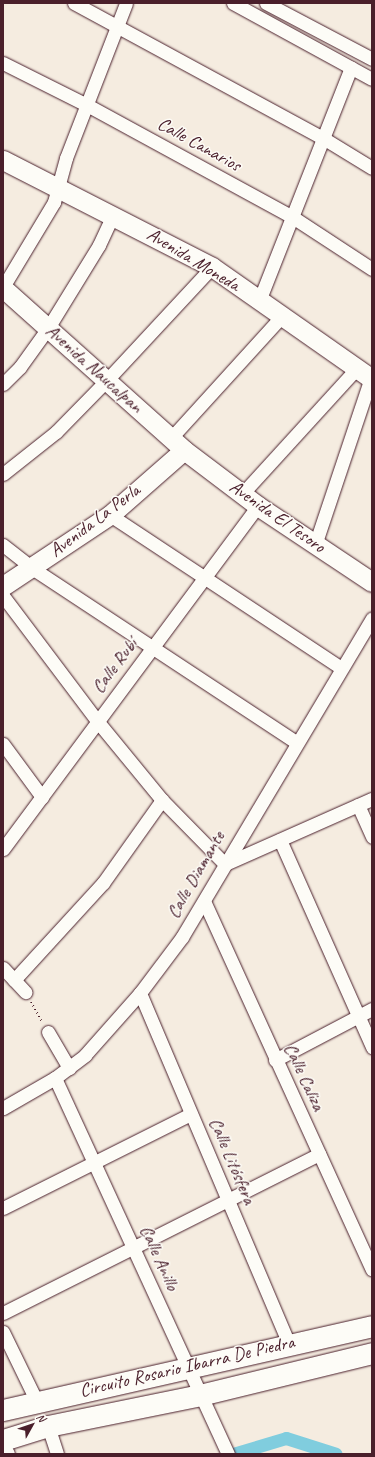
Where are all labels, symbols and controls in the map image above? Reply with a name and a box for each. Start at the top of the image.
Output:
street label: Calle Canarios [153,113,245,177]
street label: Avenida Moneda [142,223,244,297]
street label: Avenida Naucalpan [41,320,147,418]
street label: Avenida El Tesoro [225,476,329,558]
street label: Avenida La Perla [45,480,145,562]
street label: Calle Rubí [87,634,143,698]
street label: Calle Diamante [162,828,230,922]
street label: Calle Caliza [278,1039,330,1115]
street label: Calle Litósfera [204,1114,260,1208]
street label: Calle Anillo [135,1222,183,1294]
street label: Circuito Rosario Ibarra De Piedra [77,1331,297,1403]
north arrow [12,1405,52,1445]
text: N [34,1410,49,1424]

